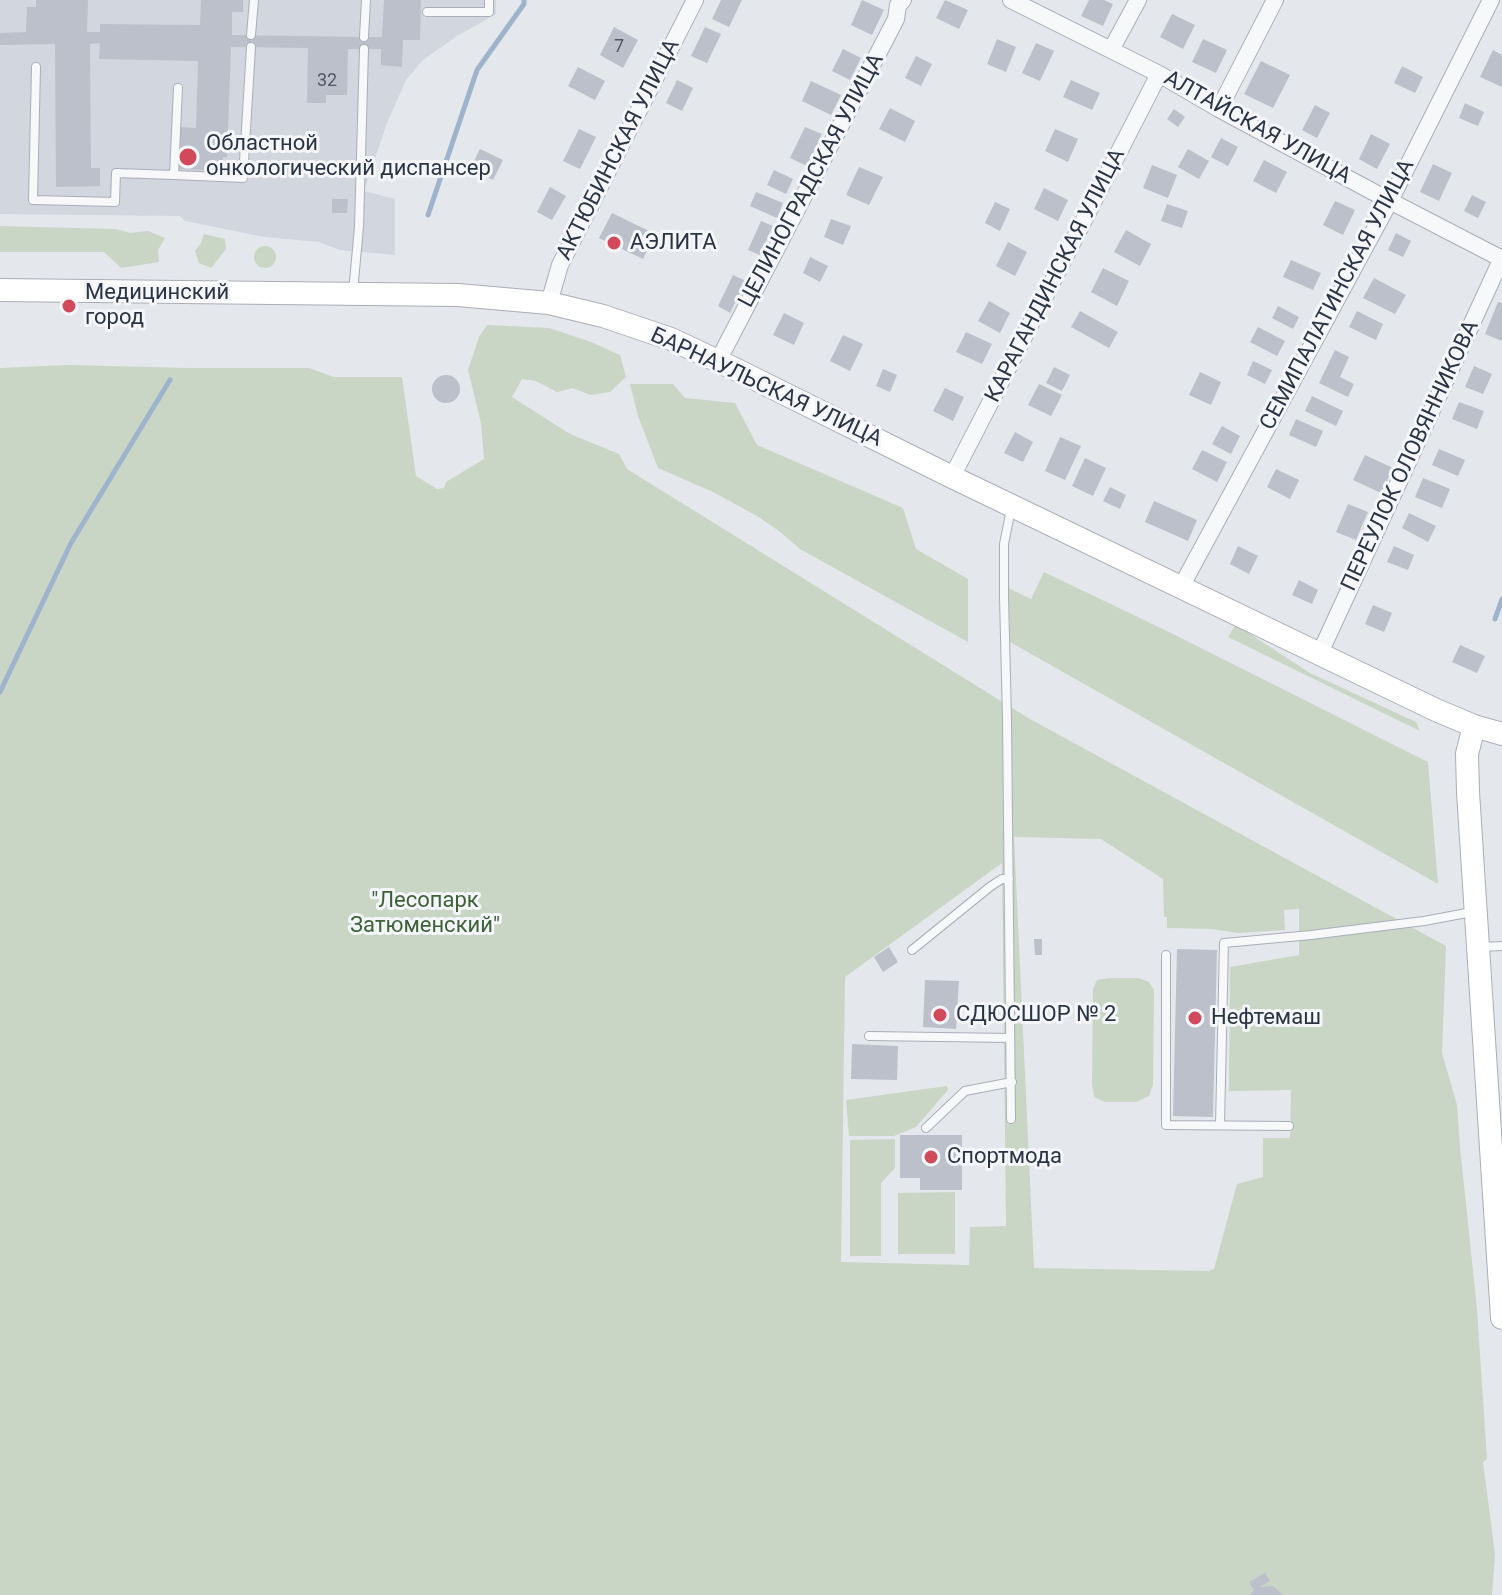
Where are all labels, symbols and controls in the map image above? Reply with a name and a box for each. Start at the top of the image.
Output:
street label: АКТЮБИНСКАЯ УЛИЦА [552,35,686,265]
house number: 7 [614,36,624,58]
street label: ЦЕЛИНОГРАДСКАЯ УЛИЦА [734,50,890,312]
street label: АЛТАЙСКАЯ УЛИЦА [1159,66,1355,190]
house number: 32 [317,70,337,92]
place label: Областной онкологический диспансер [206,131,491,182]
street label: КАРАГАНДИНСКАЯ УЛИЦА [980,145,1132,407]
marker: Областной онкологический диспансер [177,146,199,168]
street label: СЕМИПАЛАТИНСКАЯ УЛИЦА [1255,155,1421,435]
place label: АЭЛИТА [630,230,716,256]
marker: АЭЛИТА [605,234,623,252]
place label: Медицинский город [85,280,229,332]
marker: Медицинский город [60,297,78,315]
street label: ПЕРЕУЛОК ОЛОВЯННИКОВА [1337,317,1485,595]
street label: БАРНАУЛЬСКАЯ УЛИЦА [646,323,886,453]
park label: "Лесопарк Затюменский" [350,888,500,940]
place label: СДЮСШОР № 2 [956,1002,1116,1028]
place label: Нефтемаш [1211,1005,1321,1031]
marker: СДЮСШОР № 2 [931,1006,949,1024]
marker: Нефтемаш [1186,1009,1204,1027]
place label: Спортмода [947,1144,1062,1170]
marker: Спортмода [922,1148,940,1166]

